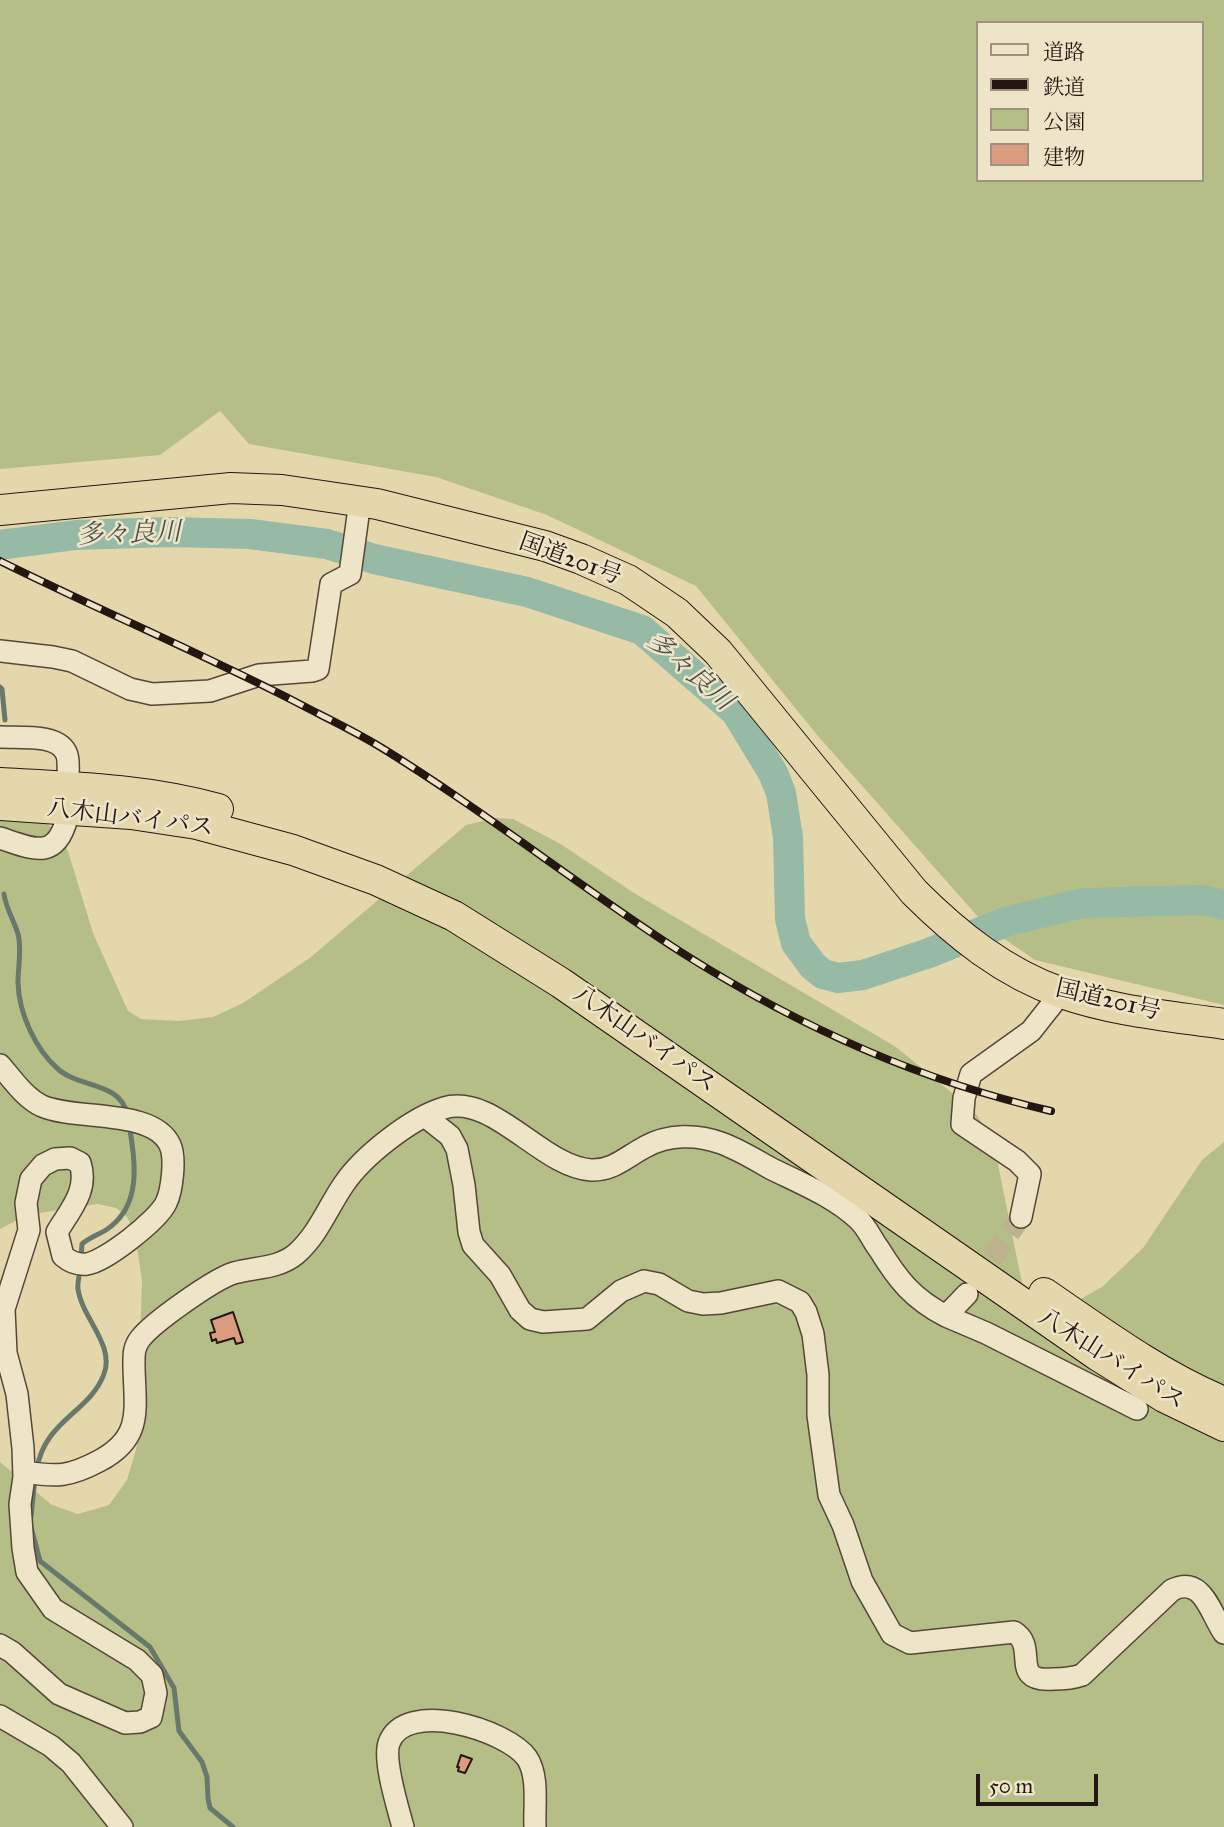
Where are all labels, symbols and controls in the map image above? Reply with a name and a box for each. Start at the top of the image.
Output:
legend [976,21,1203,182]
text: 道路 [1043,39,1085,65]
text: 鉄道 [1043,74,1085,100]
text: 公園 [1043,109,1085,135]
text: 建物 [1043,144,1085,170]
water label: 多々良川 [76,518,182,552]
street label: 国道201号 [515,528,625,592]
water label: 多々良川 [640,626,738,718]
street label: 八木山バイパス [45,794,215,844]
street label: 国道201号 [1053,975,1163,1027]
street label: 八木山バイパス [567,980,721,1100]
street label: 八木山バイパス [1032,1303,1190,1417]
scale bar [979,1760,1102,1804]
text: 50 m [989,1773,1033,1799]

